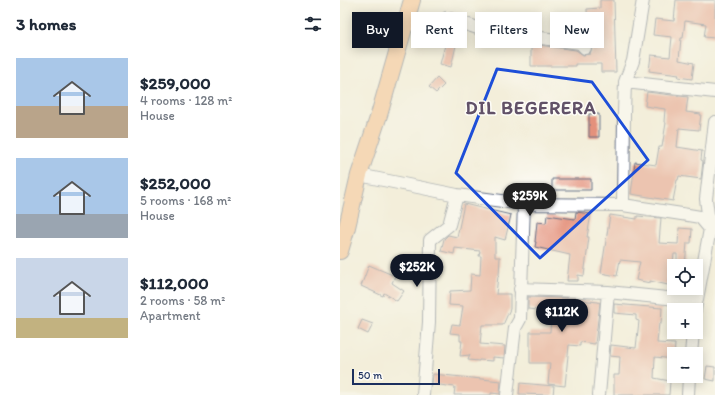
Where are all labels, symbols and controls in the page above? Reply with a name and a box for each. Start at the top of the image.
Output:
chip: Buy [352,12,403,48]
chip: Rent [411,12,467,48]
chip: Filters [475,12,542,48]
chip: New [550,12,604,48]
icon: filters [302,13,324,35]
text: 3 homes [16,14,76,34]
text: $259,000 [140,73,211,93]
icon: home [48,74,96,122]
text: 4 rooms · 128 m² [140,93,232,108]
district label: DIL BEGERERA [466,97,596,119]
text: House [140,108,175,123]
text: $252,000 [140,173,211,193]
icon: home [48,174,96,222]
pin: $259K [502,183,558,217]
text: $259K [512,188,548,203]
text: 5 rooms · 168 m² [140,193,231,208]
text: House [140,208,175,223]
pin: $252K [389,254,445,288]
text: $252K [399,259,435,274]
map controls [667,259,703,383]
button: locate [667,259,703,295]
text: $112,000 [140,273,209,293]
icon: home [48,274,96,322]
text: 2 rooms · 58 m² [140,293,225,308]
pin: $112K [534,299,590,333]
button: + [667,303,703,339]
text: $112K [545,304,579,319]
text: Apartment [140,308,201,323]
button: − [667,347,703,383]
scale bar [352,367,440,386]
text: 50 m [358,369,382,382]

